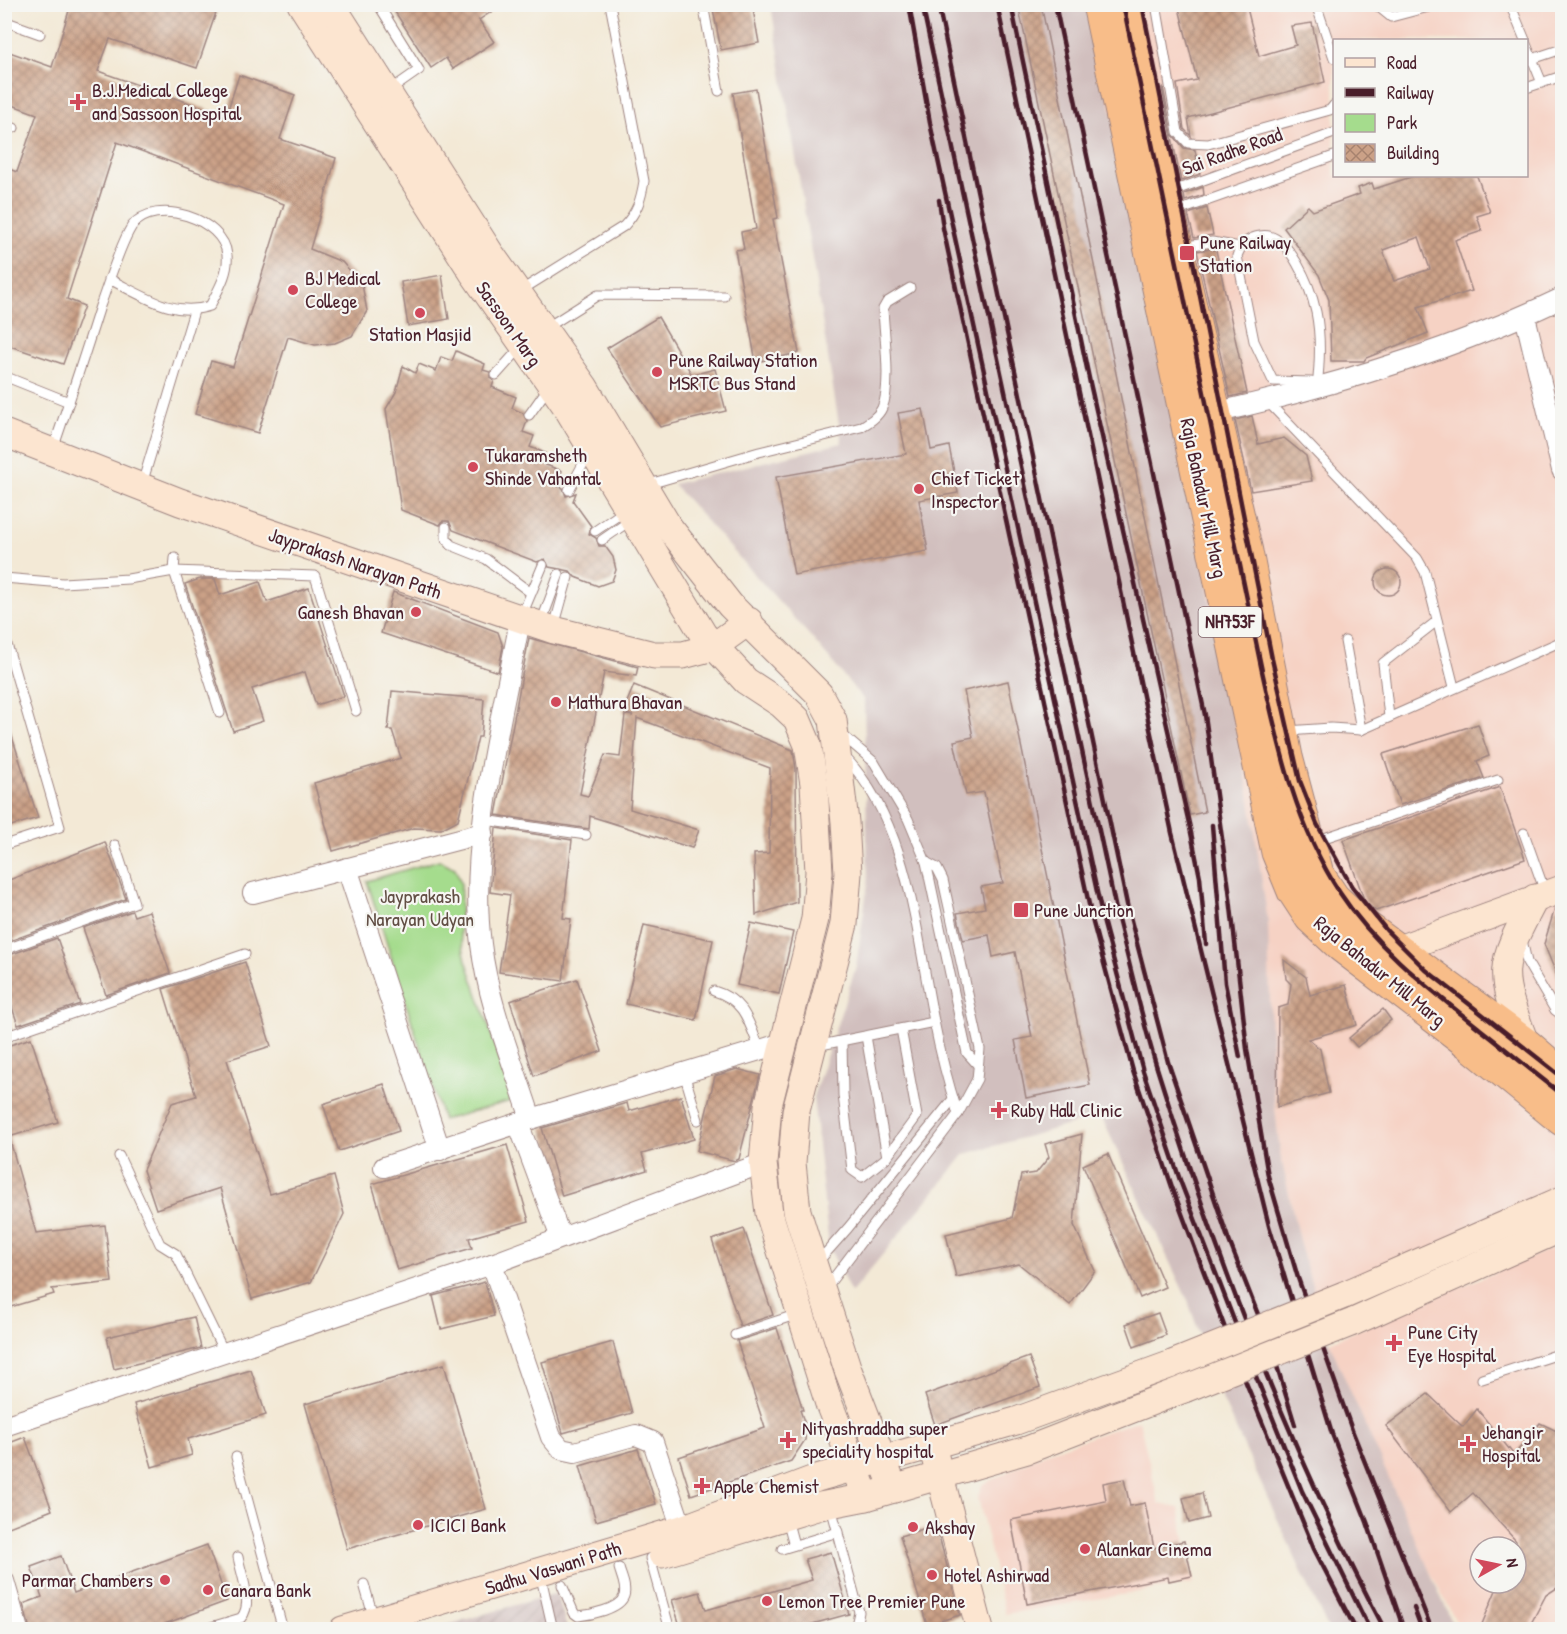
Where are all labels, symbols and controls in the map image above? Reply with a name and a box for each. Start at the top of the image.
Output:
legend [1333,39,1528,177]
text: Road [1387,50,1417,75]
place label: B.J.Medical College and Sassoon Hospital [92,76,242,126]
text: Railway [1387,80,1434,105]
marker: B.J.Medical College and Sassoon Hospital [69,93,87,111]
text: Park [1387,110,1418,135]
street label: Sai Radhe Road [1178,120,1286,181]
text: Building [1387,140,1439,165]
place label: Pune Railway Station [1200,228,1292,278]
marker: Pune Railway Station [1178,244,1196,262]
place label: BJ Medical College [305,264,381,314]
street label: Sassoon Marg [470,276,549,372]
marker: BJ Medical College [286,283,300,297]
marker: Station Masjid [413,306,427,320]
place label: Station Masjid [369,320,471,347]
place label: Pune Railway Station MSRTC Bus Stand [669,346,817,396]
marker: Pune Railway Station MSRTC Bus Stand [650,365,664,379]
street label: Raja Bahadur Mill Marg [1174,416,1235,580]
place label: Tukaramsheth Shinde Vahantal [485,441,602,491]
marker: Tukaramsheth Shinde Vahantal [466,460,480,474]
place label: Chief Ticket Inspector [931,464,1020,514]
marker: Chief Ticket Inspector [912,482,926,496]
street label: Jayprakash Narayan Path [265,520,445,605]
place label: Ganesh Bhavan [298,598,404,625]
marker: Ganesh Bhavan [409,605,423,619]
road number: NH753F [1198,607,1262,637]
place label: Mathura Bhavan [568,688,682,715]
marker: Mathura Bhavan [549,695,563,709]
park label: Jayprakash Narayan Udyan [366,882,474,932]
place label: Pune Junction [1034,896,1134,923]
marker: Pune Junction [1012,901,1030,919]
street label: Raja Bahadur Mill Marg [1309,909,1452,1032]
place label: Ruby Hall Clinic [1011,1096,1122,1123]
marker: Ruby Hall Clinic [992,1103,1006,1117]
place label: Pune City Eye Hospital [1408,1318,1497,1368]
marker: Pune City Eye Hospital [1385,1334,1403,1352]
place label: Nityashraddha super speciality hospital [802,1414,949,1464]
place label: Jehangir Hospital [1482,1418,1544,1468]
marker: Nityashraddha super speciality hospital [779,1431,797,1449]
marker: Jehangir Hospital [1459,1435,1477,1453]
place label: Apple Chemist [714,1472,820,1499]
marker: Apple Chemist [695,1479,709,1493]
place label: ICICI Bank [430,1511,506,1538]
place label: Akshay [925,1513,975,1540]
marker: ICICI Bank [411,1518,425,1532]
marker: Akshay [906,1520,920,1534]
street label: Sadhu Vaswani Path [482,1534,624,1601]
place label: Alankar Cinema [1097,1535,1211,1562]
north arrow [1468,1535,1528,1595]
marker: Alankar Cinema [1078,1542,1092,1556]
text: N [1501,1557,1524,1569]
place label: Hotel Ashirwad [944,1561,1049,1588]
place label: Parmar Chambers [22,1566,153,1593]
marker: Hotel Ashirwad [925,1568,939,1582]
marker: Parmar Chambers [158,1573,172,1587]
place label: Canara Bank [220,1576,311,1603]
marker: Canara Bank [201,1583,215,1597]
place label: Lemon Tree Premier Pune [779,1587,966,1614]
marker: Lemon Tree Premier Pune [760,1594,774,1608]

